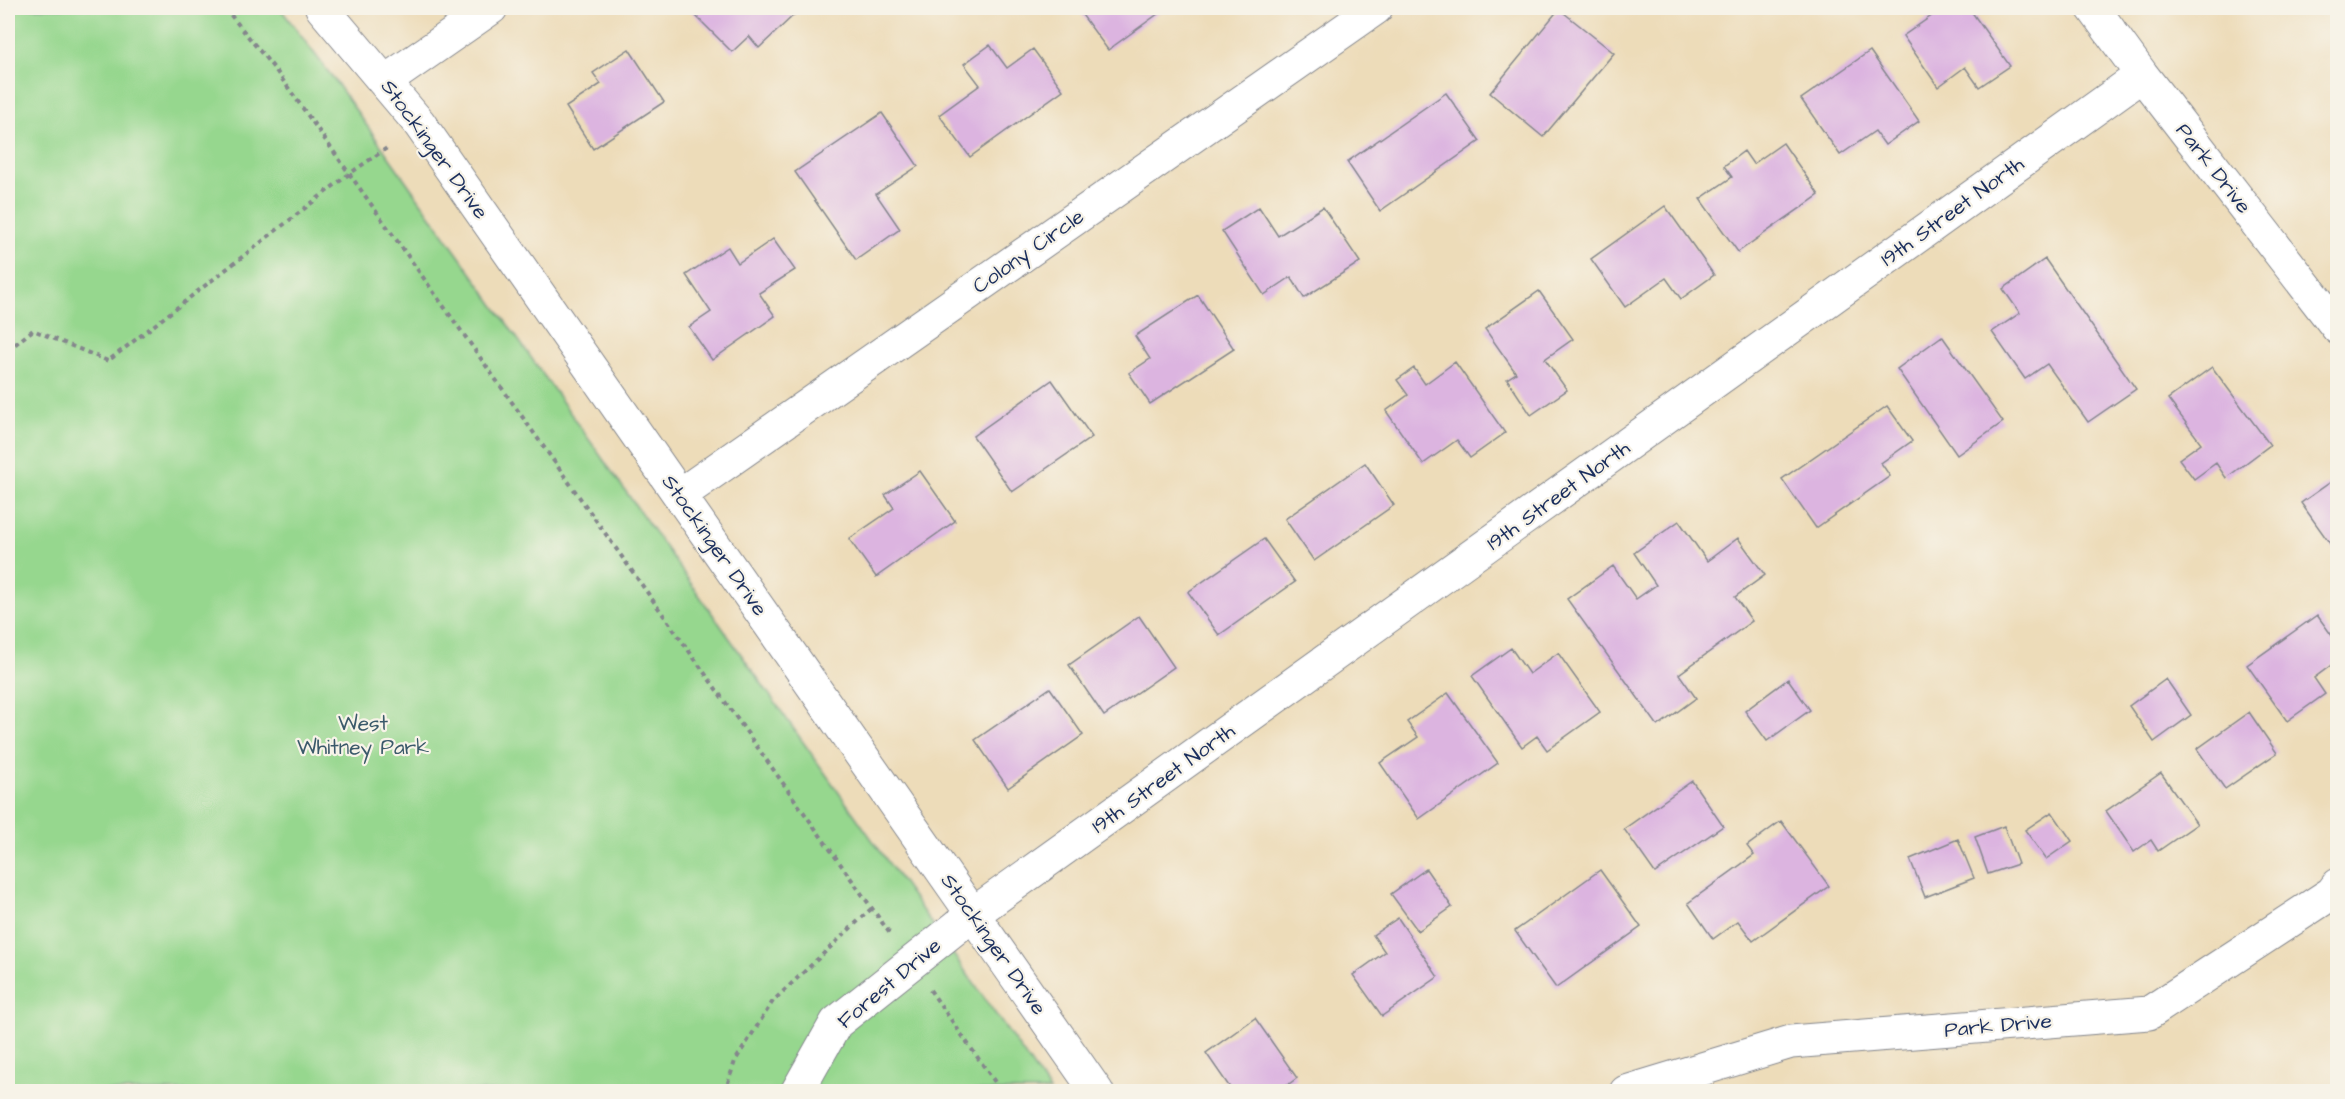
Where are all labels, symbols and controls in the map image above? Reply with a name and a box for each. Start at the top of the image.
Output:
street label: Stockinger Drive [372,73,495,226]
street label: Park Drive [2169,117,2258,220]
street label: 19th Street North [1875,149,2030,273]
street label: Colony Circle [967,202,1091,302]
street label: 19th Street North [1481,433,1636,557]
street label: Stockinger Drive [653,469,774,623]
park label: West Whitney Park [297,709,429,764]
street label: 19th Street North [1086,716,1241,840]
street label: Stockinger Drive [932,868,1053,1022]
street label: Forest Drive [831,931,947,1035]
street label: Park Drive [1943,1006,2053,1045]

